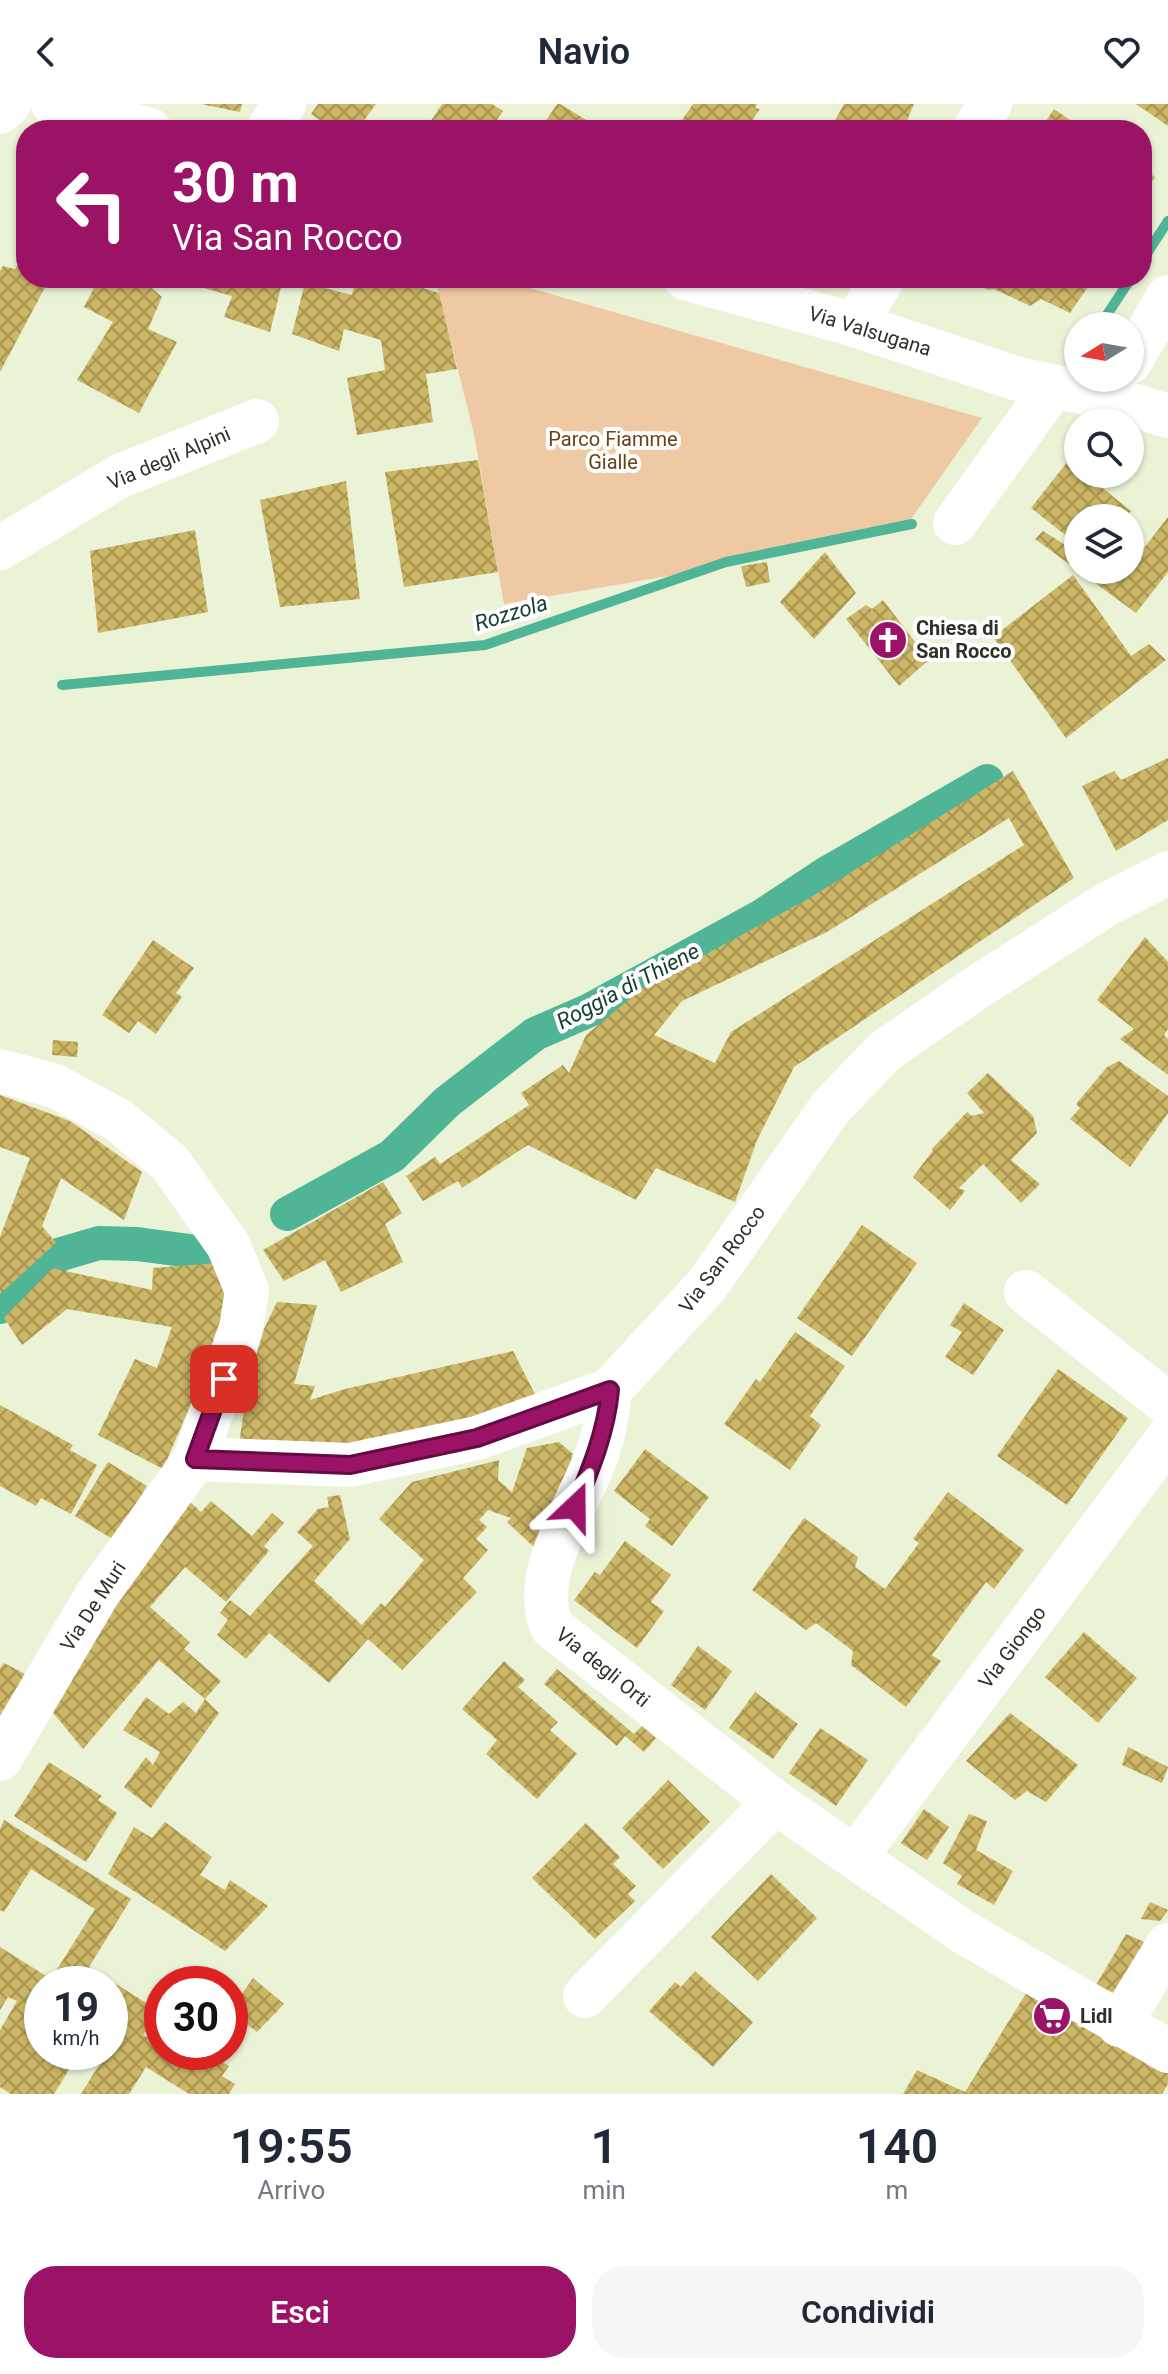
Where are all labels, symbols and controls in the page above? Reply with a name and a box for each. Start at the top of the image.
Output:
icon: back [24,30,68,74]
icon: heart [1100,30,1144,74]
text: Navio [538,31,630,73]
text: 30 m [172,150,299,216]
icon: left [40,152,144,256]
text: Via San Rocco [172,217,403,259]
street label: Via Valsugana [806,301,934,361]
north arrow [1064,312,1144,392]
map controls [1064,312,1144,584]
button: search [1064,408,1144,488]
street label: Via degli Alpini [104,421,234,495]
park label: Parco Fiamme Gialle [548,427,678,474]
button: layers [1064,504,1144,584]
water label: Rozzola [471,590,551,636]
place label: Chiesa di San Rocco [916,616,1011,663]
church icon: Chiesa di San Rocco [867,619,909,661]
water label: Roggia di Thiene [552,938,704,1034]
street label: Via San Rocco [674,1201,770,1317]
pin [190,1345,258,1413]
icon: arrive [202,1357,246,1401]
position arrow [533,1465,617,1549]
street label: Via De Muri [55,1557,131,1655]
street label: Via Giongo [973,1601,1051,1693]
street label: Via degli Orti [551,1622,655,1712]
speed limit sign: 30 [144,1966,248,2070]
text: 19 [53,1984,99,2031]
supermarket icon: Lidl [1031,1995,1073,2037]
place label: Lidl [1080,2004,1113,2028]
text: km/h [53,2026,99,2050]
text: 19:55 [230,2118,353,2175]
text: 1 [591,2118,618,2175]
text: 140 [856,2118,938,2175]
text: Arrivo [257,2175,325,2205]
text: min [582,2175,626,2205]
text: m [886,2175,908,2205]
button: Esci [24,2266,576,2358]
button: Condividi [592,2266,1144,2358]

